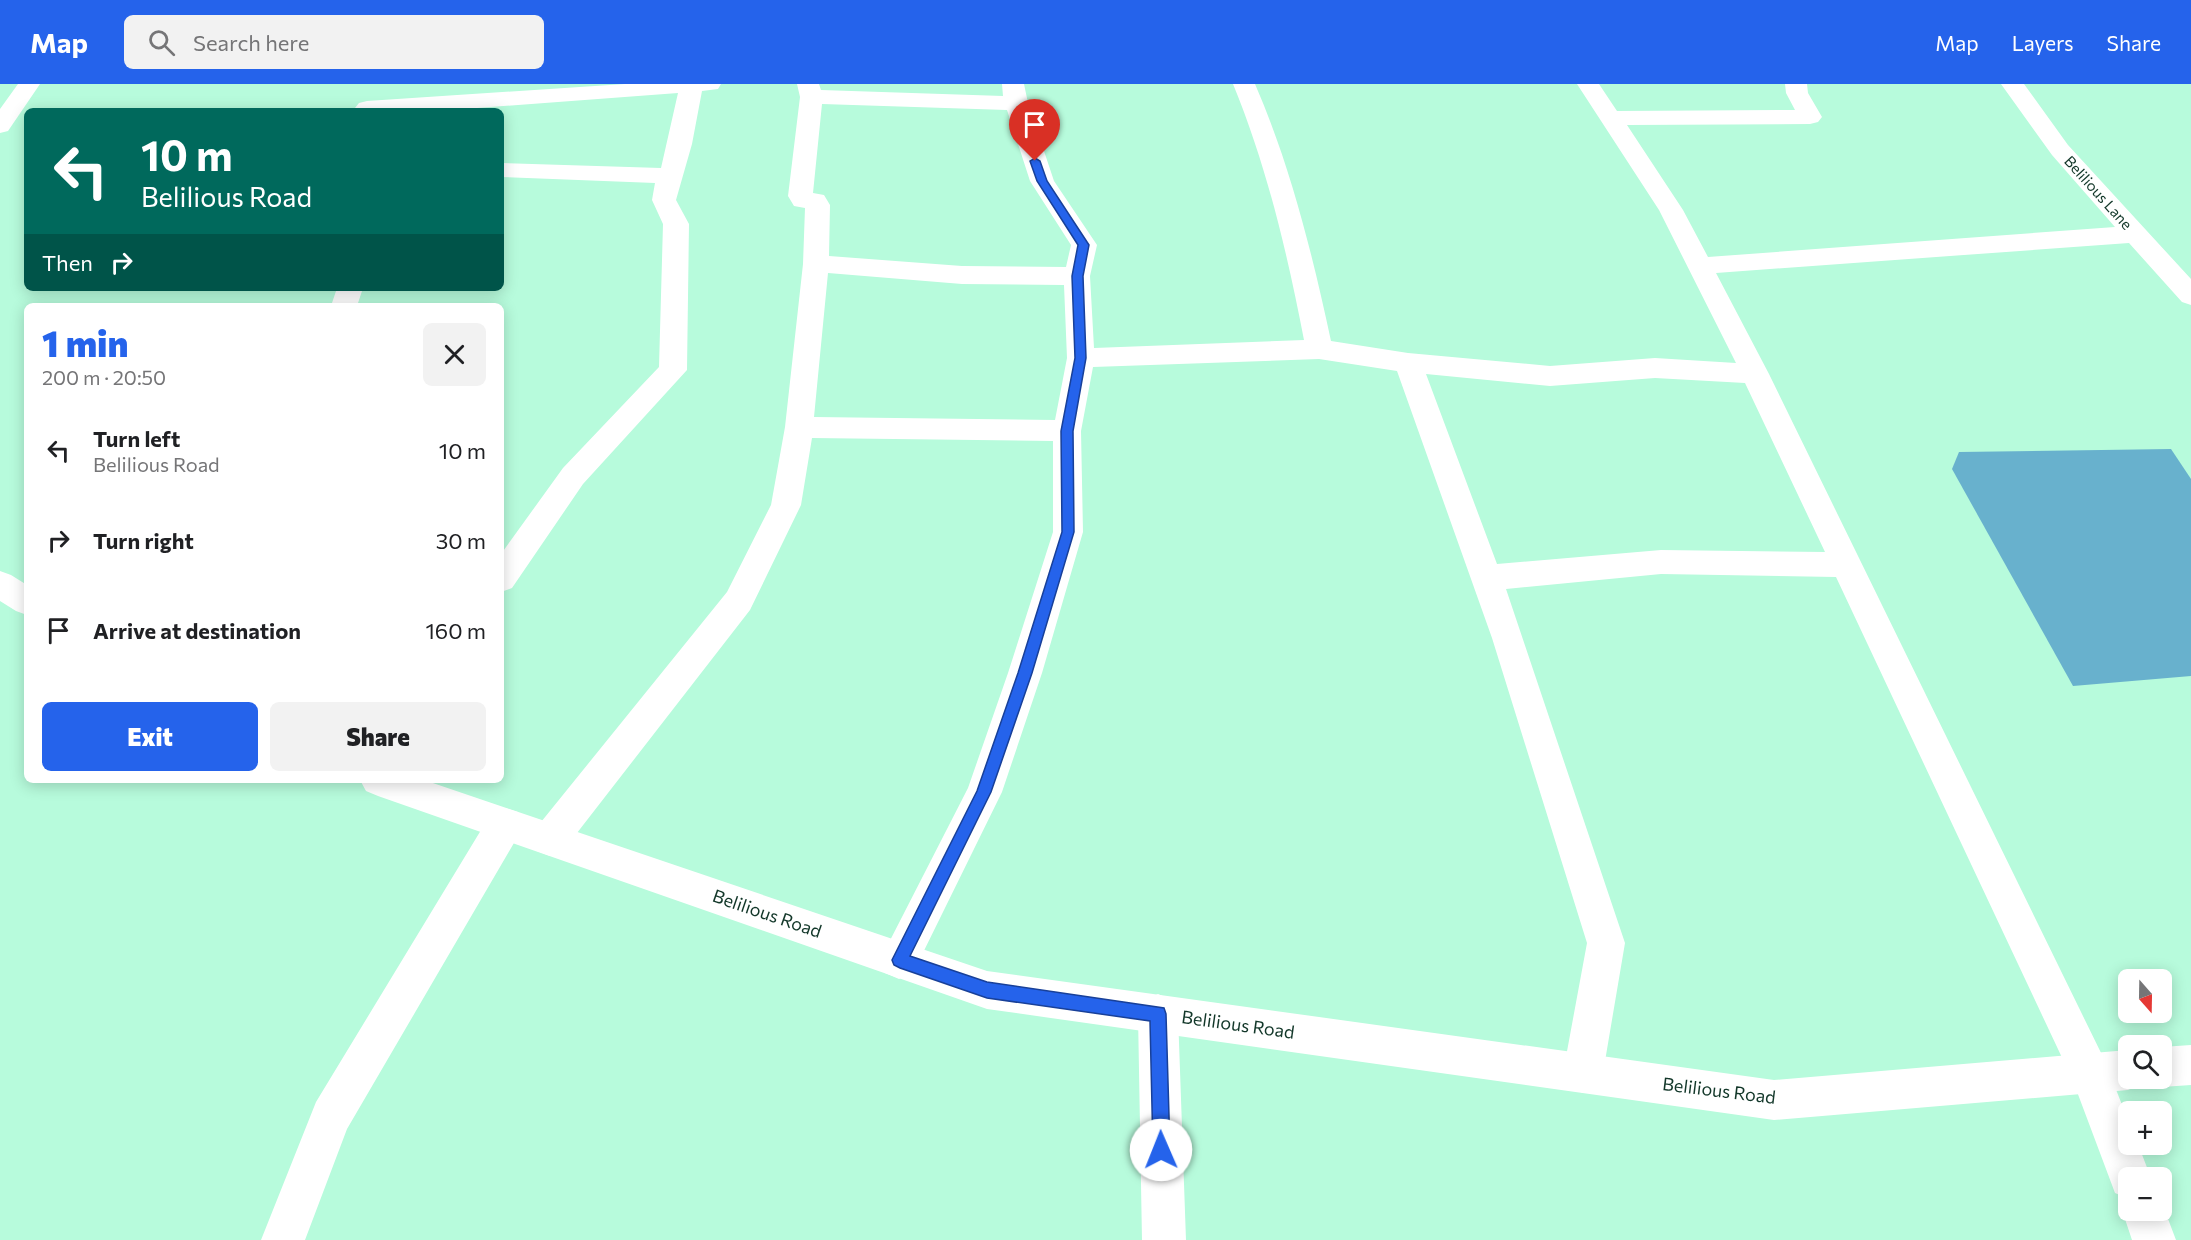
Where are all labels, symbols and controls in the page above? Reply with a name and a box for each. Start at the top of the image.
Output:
search box [124,15,544,69]
text: Map [30,25,88,59]
icon: search [145,26,178,59]
text: Search here [193,29,309,56]
text: Map [1935,30,1979,55]
text: Layers [2012,30,2074,55]
text: Share [2107,30,2161,55]
pin [1009,99,1060,161]
icon: arrive [1018,108,1051,141]
text: 10 m [141,128,233,180]
icon: left [42,132,120,210]
street label: Belilious Lane [2061,152,2137,233]
text: Belilious Road [141,180,312,213]
icon: right [105,246,138,279]
text: Then [42,249,93,276]
text: 1 min [42,320,128,364]
button: close [423,323,486,386]
text: 200 m · 20:50 [42,365,166,389]
text: Turn left [93,425,180,452]
icon: left [42,434,75,467]
text: 10 m [439,437,486,464]
text: Belilious Road [93,452,220,476]
icon: right [42,524,75,557]
text: Turn right [93,527,194,554]
text: 30 m [436,527,486,554]
icon: arrive [42,614,75,647]
text: Arrive at destination [93,617,301,644]
text: 160 m [425,617,486,644]
button: Exit [42,702,258,771]
button: Share [270,702,486,771]
street label: Belilious Road [710,884,825,942]
north arrow [2118,969,2172,1023]
map controls [2118,969,2172,1221]
street label: Belilious Road [1180,1005,1296,1043]
button: search [2118,1035,2172,1089]
street label: Belilious Road [1661,1072,1777,1108]
button: + [2118,1101,2172,1155]
position arrow [1129,1118,1193,1182]
button: − [2118,1167,2172,1221]

